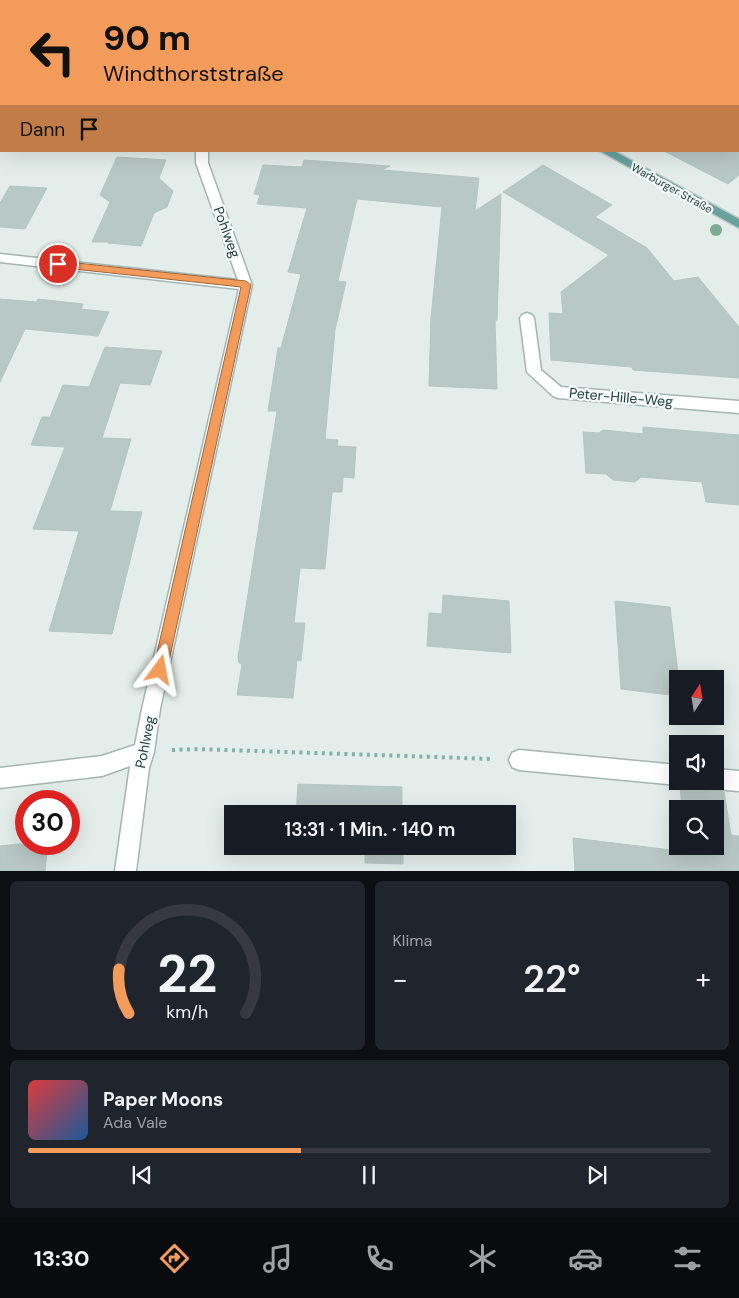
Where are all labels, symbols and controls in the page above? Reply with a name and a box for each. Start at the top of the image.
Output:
text: 90 m [103,15,191,61]
icon: left [20,20,85,85]
text: Windthorststraße [103,59,284,88]
icon: arrive [75,115,103,143]
text: Dann [20,117,65,142]
street label: Warburger Straße [629,160,715,216]
street label: Pohlweg [209,204,245,260]
pin [37,243,79,285]
icon: arrive [44,250,72,278]
street label: Peter-Hille-Weg [568,383,674,411]
position arrow [133,643,185,695]
north arrow [669,670,724,725]
map controls [669,670,724,855]
street label: Pohlweg [131,714,159,770]
button: sound [669,735,724,790]
speed limit sign: 30 [15,790,80,855]
button: search [669,800,724,855]
text: 13:31 · 1 Min. · 140 m [285,817,455,842]
text: Klima [393,930,432,951]
text: 22 [157,940,217,1008]
text: 22° [523,954,580,1004]
text: − [393,961,408,998]
text: + [696,961,711,998]
text: km/h [166,1000,208,1024]
text: Paper Moons [103,1087,223,1112]
text: Ada Vale [103,1112,167,1133]
icon: previous [128,1161,156,1189]
icon: pause [355,1161,383,1189]
icon: next [583,1161,611,1189]
icon: directions [157,1241,192,1276]
icon: music [260,1241,295,1276]
icon: phone [362,1241,397,1276]
icon: climate [465,1241,500,1276]
icon: car [568,1241,603,1276]
icon: filters [670,1241,705,1276]
text: 13:30 [34,1244,89,1273]

